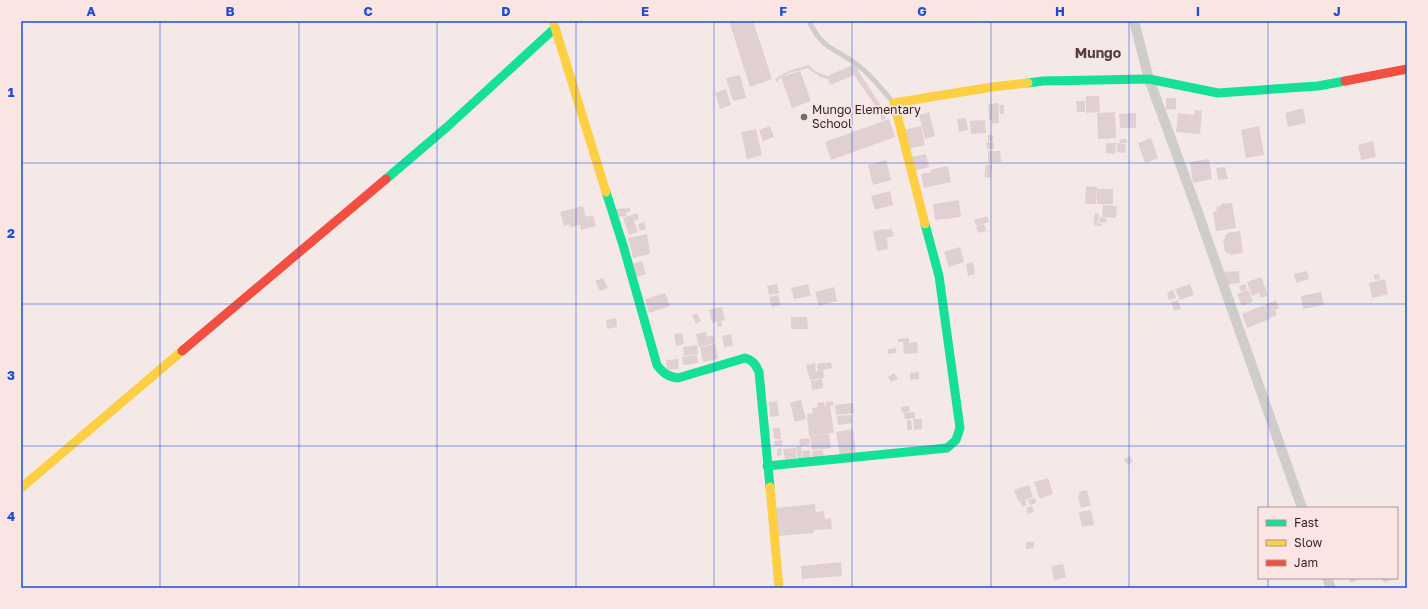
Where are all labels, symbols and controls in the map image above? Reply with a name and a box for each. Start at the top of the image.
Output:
text: A [86,3,96,19]
text: B [225,3,235,19]
text: C [363,3,373,19]
text: D [501,3,511,19]
text: E [641,3,649,19]
text: F [779,3,787,19]
text: G [917,3,927,19]
text: H [1055,3,1065,19]
text: I [1196,3,1200,19]
text: J [1333,3,1341,19]
district label: Mungo [1075,44,1121,61]
text: 1 [8,84,15,100]
place label: Mungo Elementary School [812,102,921,131]
marker: Mungo Elementary School [799,112,809,122]
text: 2 [7,225,15,241]
text: 3 [7,367,15,383]
legend [1258,507,1398,579]
text: 4 [7,508,15,524]
text: Fast [1294,515,1319,530]
text: Slow [1294,535,1322,550]
text: Jam [1294,555,1318,570]

